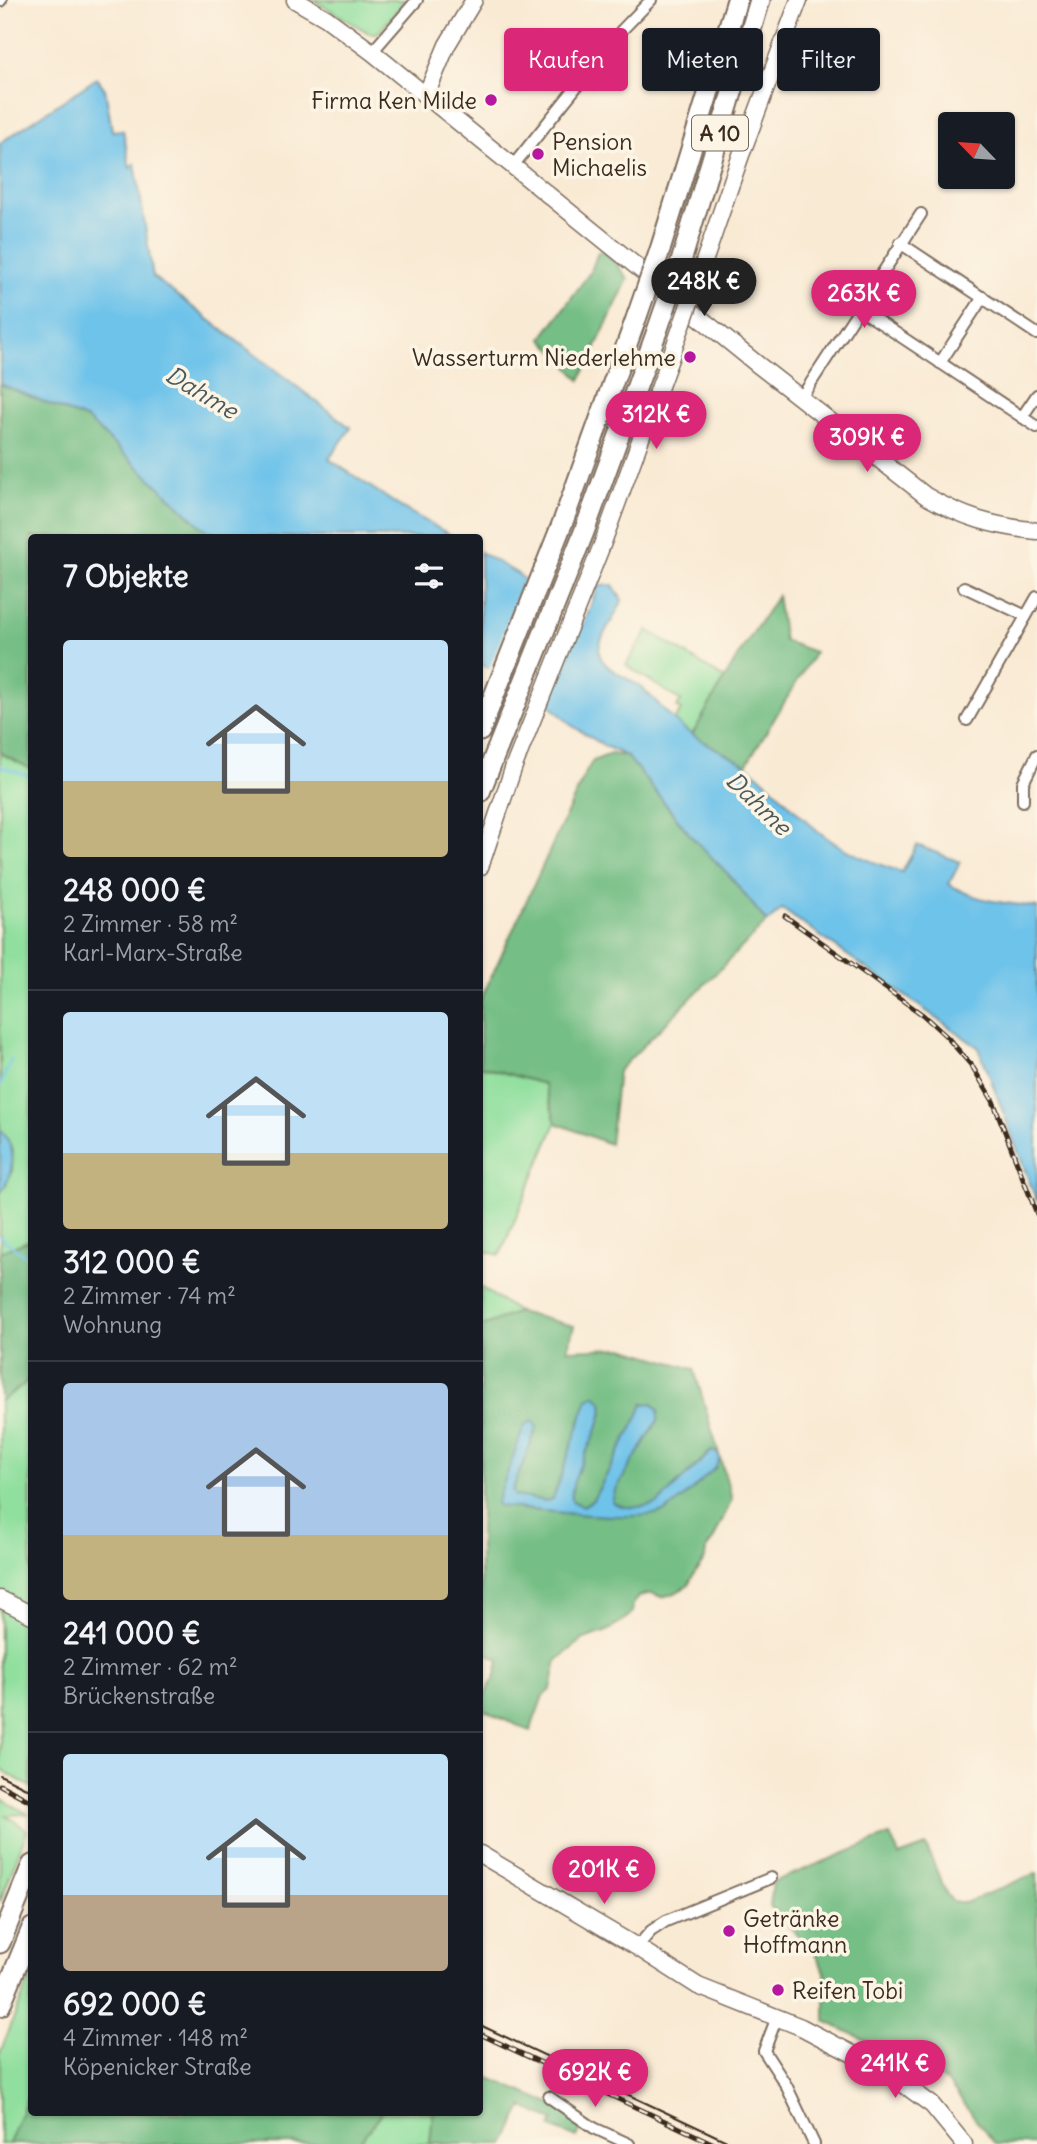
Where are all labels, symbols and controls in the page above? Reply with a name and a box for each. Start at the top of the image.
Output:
chip: Kaufen [504,28,628,91]
chip: Mieten [642,28,763,91]
chip: Filter [777,28,880,91]
place label: Firma Ken Milde [311,86,477,115]
marker: Firma Ken Milde [483,92,499,108]
north arrow [938,112,1015,189]
map controls [938,112,1015,189]
road number: A 10 [692,116,748,150]
place label: Pension Michaelis [552,127,647,182]
marker: Pension Michaelis [530,146,546,162]
pin: 248K € [647,258,761,318]
text: 248K € [667,266,741,295]
pin: 263K € [807,270,921,330]
text: 263K € [827,278,901,307]
place label: Wasserturm Niederlehme [412,343,676,372]
marker: Wasserturm Niederlehme [682,349,698,365]
water label: Dahme [161,359,245,426]
pin: 312K € [599,392,713,451]
text: 312K € [621,399,691,428]
pin: 309K € [810,414,924,474]
text: 309K € [829,422,905,451]
text: 7 Objekte [63,557,189,595]
icon: filters [410,557,448,595]
icon: home [193,686,319,812]
water label: Dahme [720,765,799,843]
text: 248 000 € [63,871,206,909]
text: 2 Zimmer · 58 m² [63,909,238,938]
text: Karl-Marx-Straße [63,938,243,967]
icon: home [193,1058,319,1184]
text: 312 000 € [63,1243,201,1281]
text: 2 Zimmer · 74 m² [63,1281,236,1310]
text: Wohnung [63,1310,162,1339]
icon: home [193,1429,319,1555]
text: 241 000 € [63,1614,201,1652]
text: 2 Zimmer · 62 m² [63,1652,238,1681]
text: Brückenstraße [63,1681,215,1710]
icon: home [193,1800,319,1926]
pin: 201K € [547,1846,661,1906]
text: 201K € [568,1854,640,1883]
place label: Getränke Hoffmann [743,1904,847,1959]
marker: Getränke Hoffmann [721,1923,737,1939]
place label: Reifen Tobi [792,1976,903,2005]
marker: Reifen Tobi [770,1982,786,1998]
text: 692 000 € [63,1985,207,2023]
text: 4 Zimmer · 148 m² [63,2023,248,2052]
pin: 241K € [838,2040,952,2100]
text: 241K € [861,2048,929,2077]
pin: 692K € [538,2050,652,2109]
text: Köpenicker Straße [63,2052,252,2081]
text: 692K € [558,2057,632,2086]

